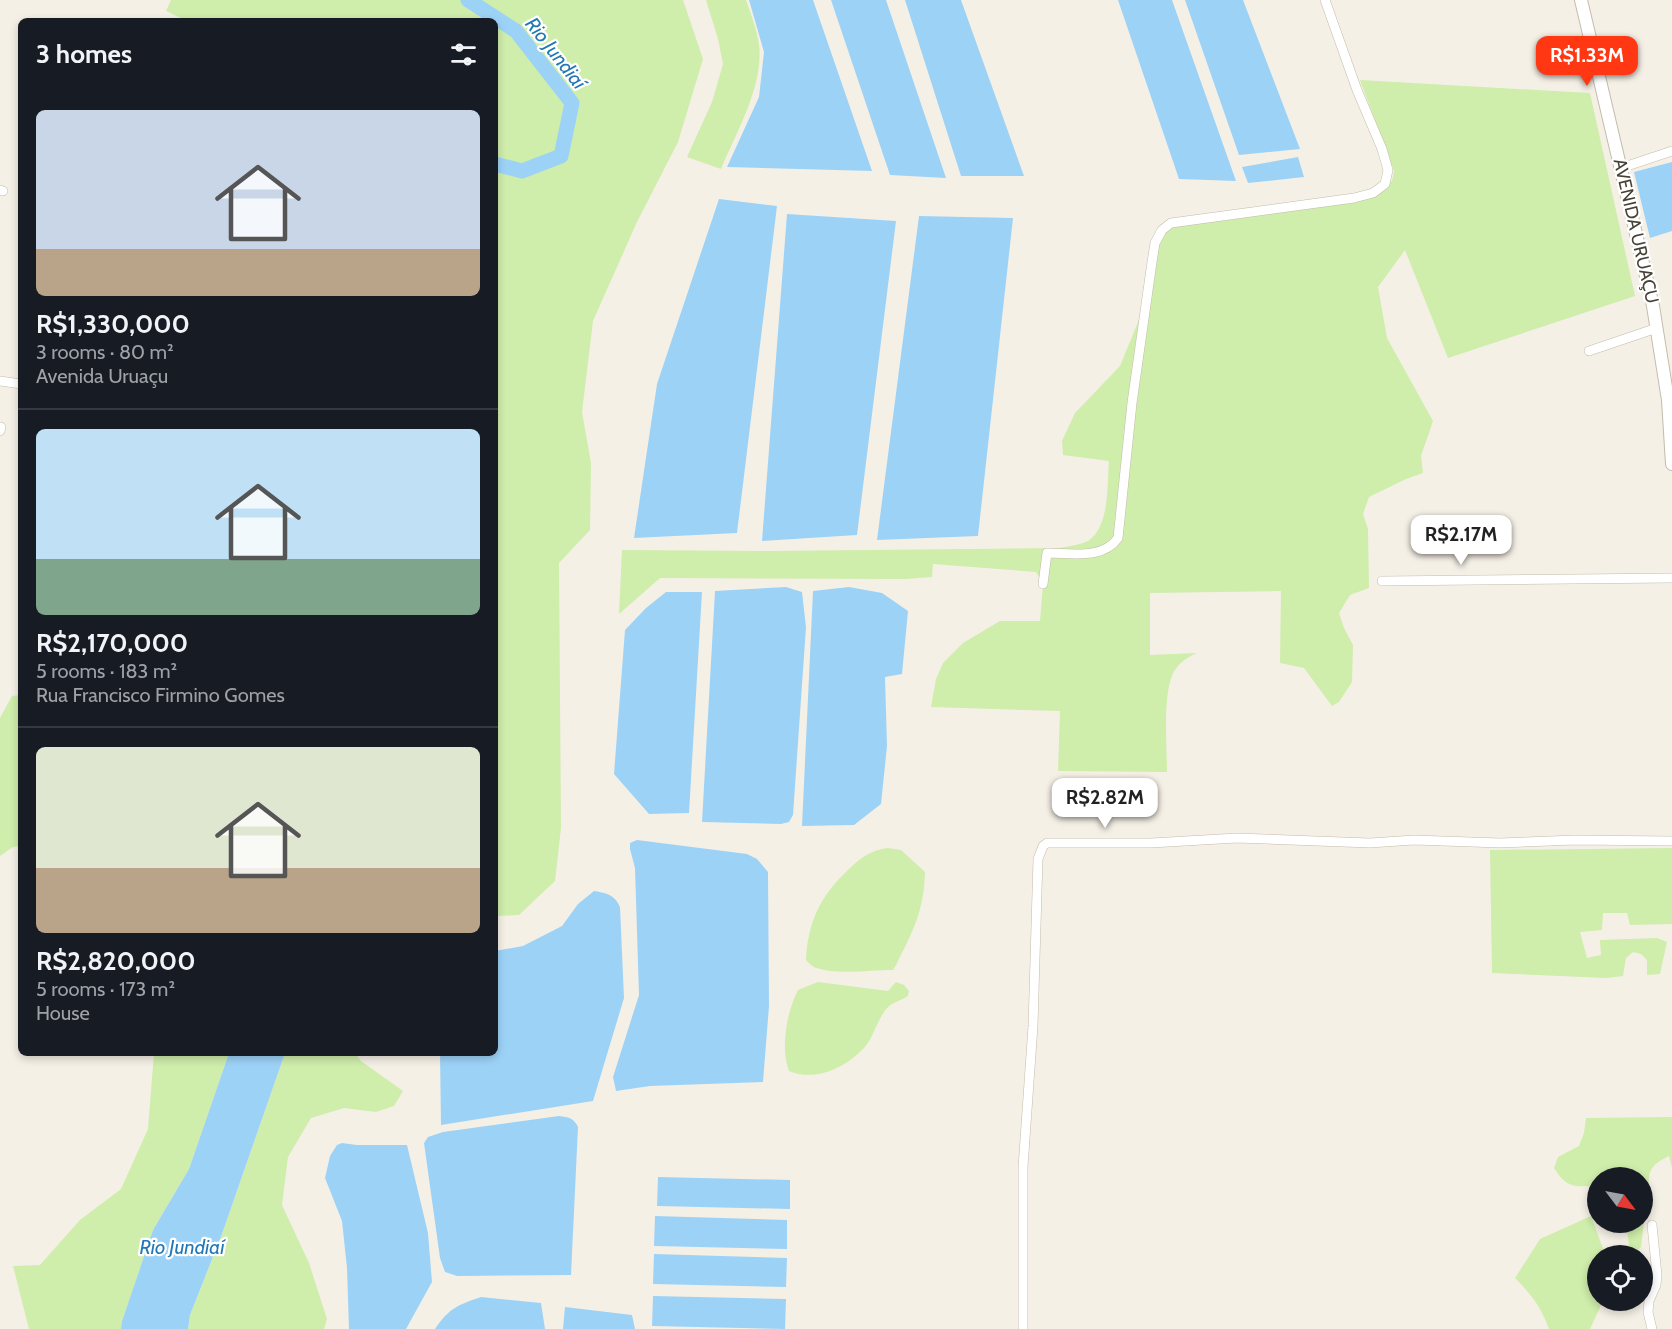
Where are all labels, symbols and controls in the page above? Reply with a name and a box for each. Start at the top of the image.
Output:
water label: Rio Jundiaí [520,12,593,95]
pin: R$1.33M [1532,36,1642,87]
text: 3 homes [36,38,132,70]
icon: filters [447,38,480,71]
text: R$1.33M [1550,43,1624,67]
icon: home [204,149,312,257]
street label: AVENIDA URUAÇU [1609,156,1663,306]
text: R$1,330,000 [36,308,190,340]
text: 3 rooms · 80 m² [36,340,174,364]
text: Avenida Uruaçu [36,364,168,388]
icon: home [204,468,312,576]
pin: R$2.17M [1406,515,1516,566]
text: R$2.17M [1425,522,1497,546]
text: R$2,170,000 [36,627,188,659]
text: 5 rooms · 183 m² [36,659,177,683]
text: Rua Francisco Firmino Gomes [36,683,285,707]
pin: R$2.82M [1050,778,1160,829]
text: R$2.82M [1066,785,1144,809]
icon: home [204,786,312,894]
text: R$2,820,000 [36,945,196,977]
text: 5 rooms · 173 m² [36,977,175,1001]
text: House [36,1001,90,1025]
north arrow [1587,1167,1653,1233]
map controls [1587,1167,1653,1311]
water label: Rio Jundiaí [140,1235,226,1259]
button: locate [1587,1245,1653,1311]

